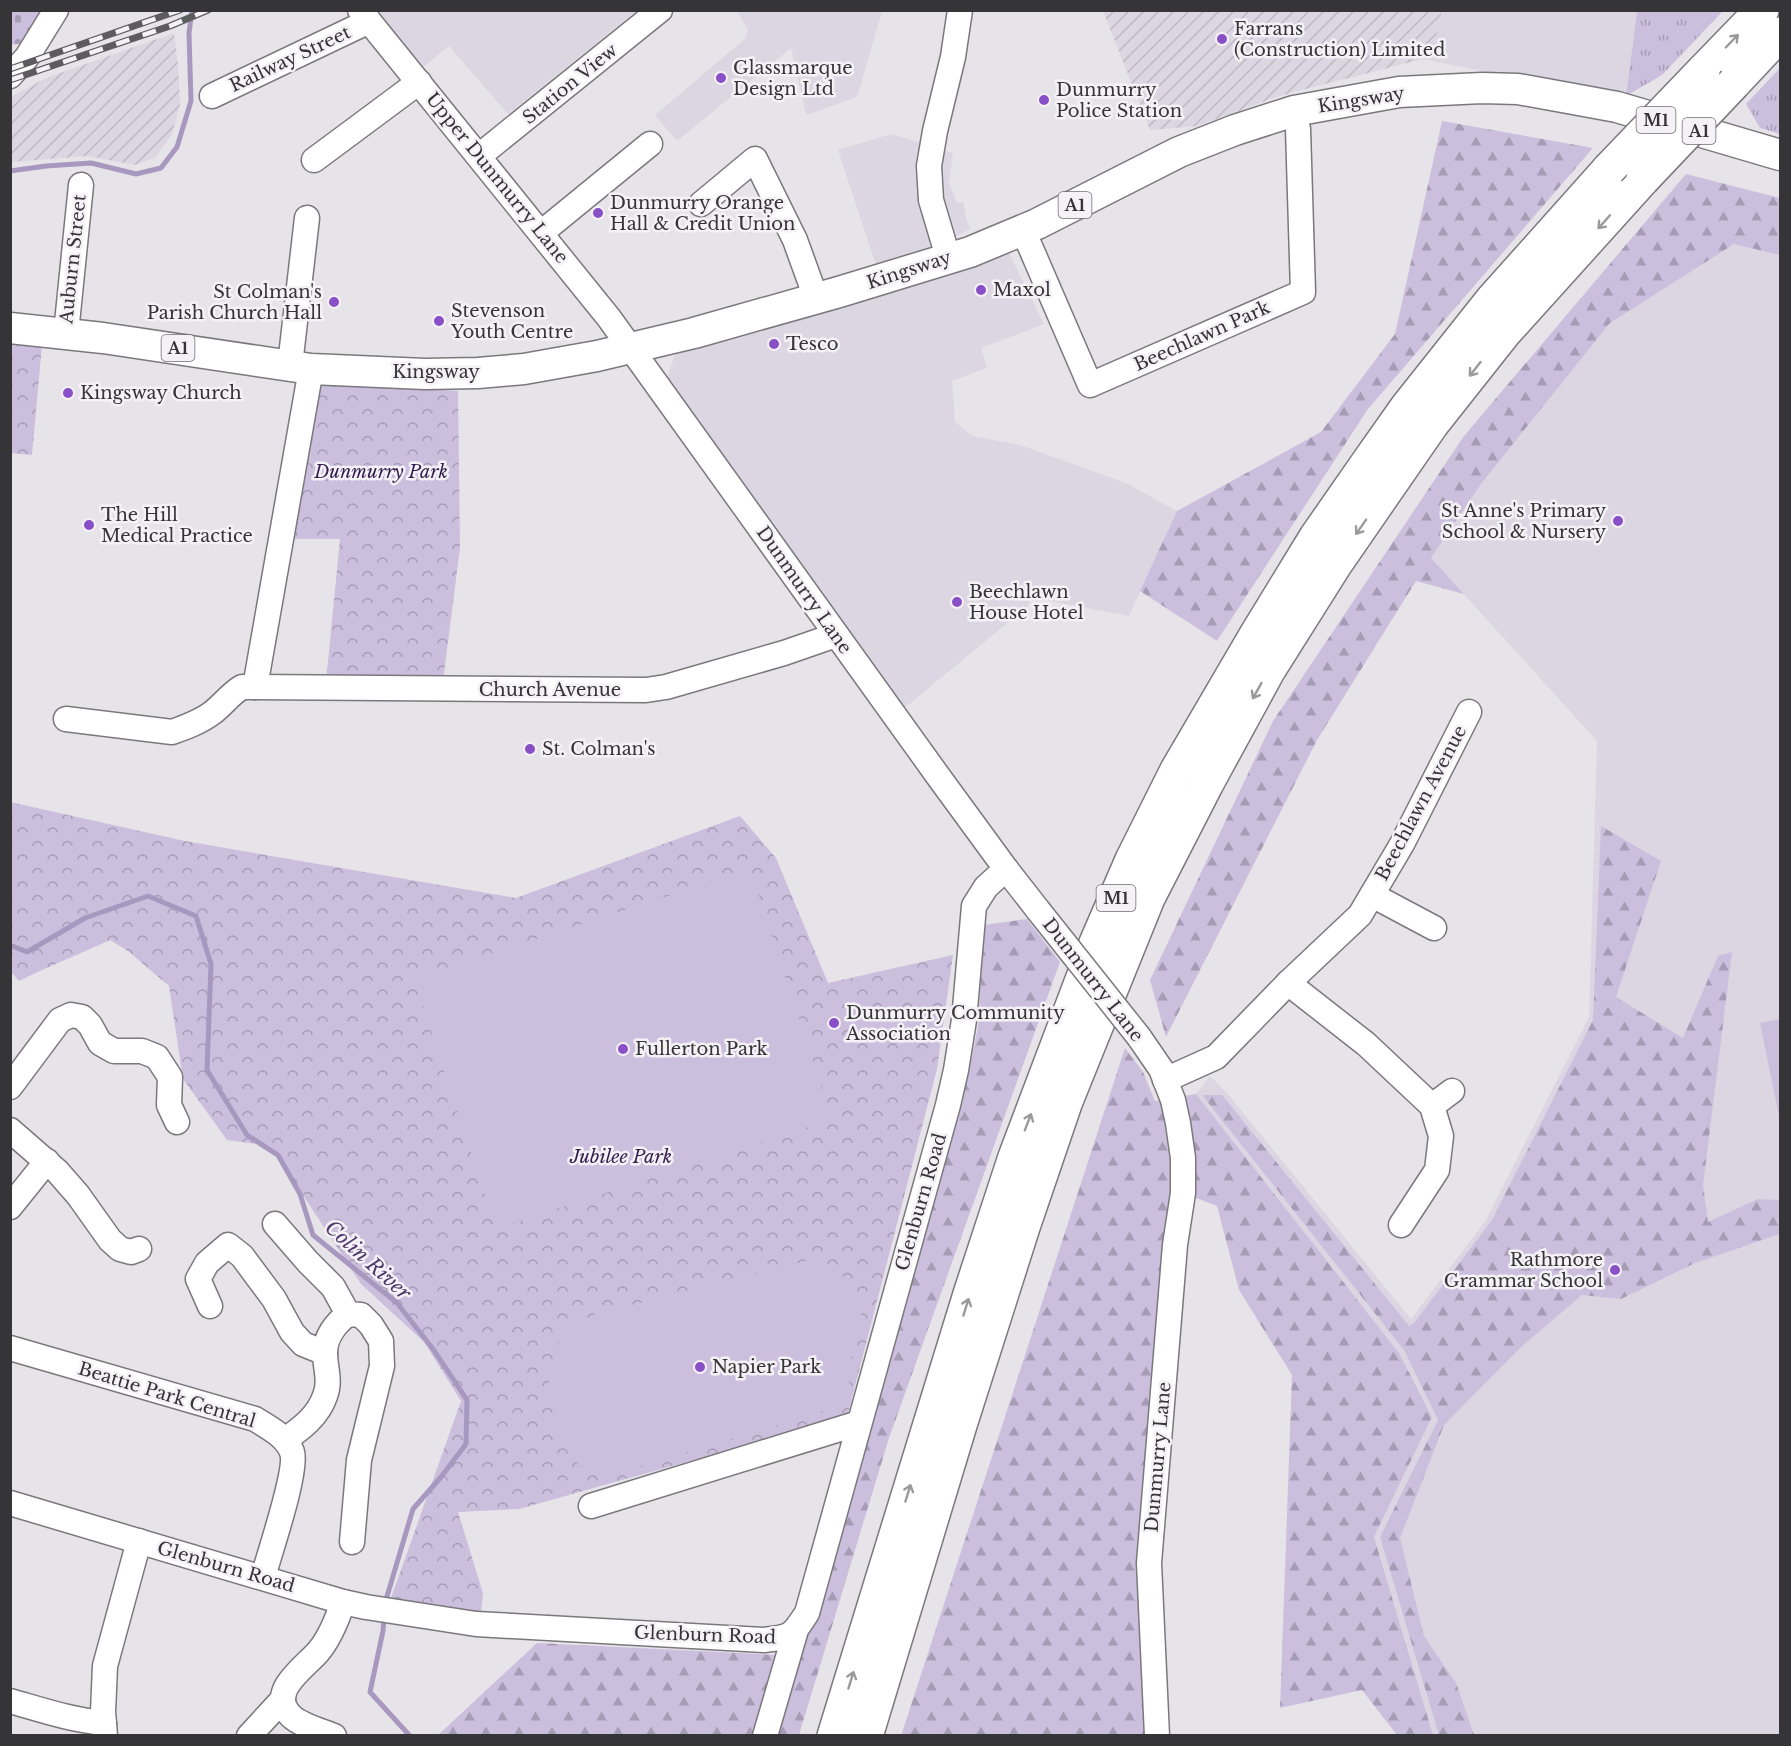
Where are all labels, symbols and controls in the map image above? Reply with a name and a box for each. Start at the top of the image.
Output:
place label: Farrans (Construction) Limited [1234,18,1445,61]
street label: Railway Street [226,21,354,97]
marker: Farrans (Construction) Limited [1215,32,1229,46]
one-way arrow [1725,33,1740,48]
street label: Station View [518,39,622,129]
place label: Glassmarque Design Ltd [733,57,853,100]
marker: Glassmarque Design Ltd [714,71,728,85]
place label: Dunmurry Police Station [1056,79,1182,122]
street label: Kingsway [1316,82,1406,118]
street label: Upper Dunmurry Lane [421,88,573,268]
marker: Dunmurry Police Station [1037,93,1051,107]
road number: M1 [1636,107,1676,133]
road number: A1 [1682,118,1716,144]
place label: Dunmurry Orange Hall & Credit Union [610,192,796,235]
road number: A1 [1058,192,1092,218]
street label: Auburn Street [55,193,91,326]
marker: Dunmurry Orange Hall & Credit Union [591,206,605,220]
one-way arrow [1597,214,1611,229]
street label: Kingsway [864,246,955,294]
place label: Maxol [993,279,1051,301]
place label: St Colman's Parish Church Hall [147,281,322,324]
marker: Maxol [974,283,988,297]
marker: St Colman's Parish Church Hall [327,295,341,309]
street label: Beechlawn Park [1131,296,1273,376]
place label: Stevenson Youth Centre [450,300,573,343]
marker: Stevenson Youth Centre [432,314,446,328]
place label: Tesco [786,333,838,355]
road number: A1 [162,335,195,361]
marker: Tesco [767,337,781,351]
street label: Kingsway [392,361,480,383]
one-way arrow [1469,361,1482,377]
place label: Kingsway Church [80,382,242,404]
marker: Kingsway Church [61,386,75,400]
park label: Dunmurry Park [313,461,448,483]
place label: St Anne's Primary School & Nursery [1441,500,1606,543]
place label: The Hill Medical Practice [101,504,253,547]
marker: St Anne's Primary School & Nursery [1611,514,1625,528]
marker: The Hill Medical Practice [82,518,96,532]
one-way arrow [1355,518,1367,534]
street label: Dunmurry Lane [752,522,856,658]
place label: Beechlawn House Hotel [969,581,1084,624]
marker: Beechlawn House Hotel [950,595,964,609]
street label: Church Avenue [479,679,621,701]
one-way arrow [1251,682,1262,700]
street label: Beechlawn Avenue [1371,722,1471,884]
place label: St. Colman's [542,738,655,760]
marker: St. Colman's [523,742,537,756]
road number: M1 [1096,885,1136,911]
street label: Dunmurry Lane [1038,914,1148,1046]
place label: Dunmurry Community Association [845,1002,1065,1045]
marker: Dunmurry Community Association [827,1016,841,1030]
place label: Fullerton Park [635,1038,768,1060]
marker: Fullerton Park [616,1042,630,1056]
one-way arrow [1023,1113,1034,1132]
street label: Glenburn Road [891,1131,951,1273]
park label: Jubilee Park [569,1146,672,1168]
water label: Colin River [320,1215,416,1305]
place label: Rathmore Grammar School [1444,1249,1603,1292]
marker: Rathmore Grammar School [1608,1263,1622,1277]
one-way arrow [961,1298,972,1317]
place label: Napier Park [712,1356,821,1378]
street label: Beattie Park Central [76,1358,259,1433]
marker: Napier Park [693,1360,707,1374]
street label: Dunmurry Lane [1140,1381,1176,1533]
one-way arrow [903,1484,914,1503]
street label: Glenburn Road [155,1537,297,1597]
street label: Glenburn Road [634,1622,776,1648]
one-way arrow [846,1671,857,1690]

